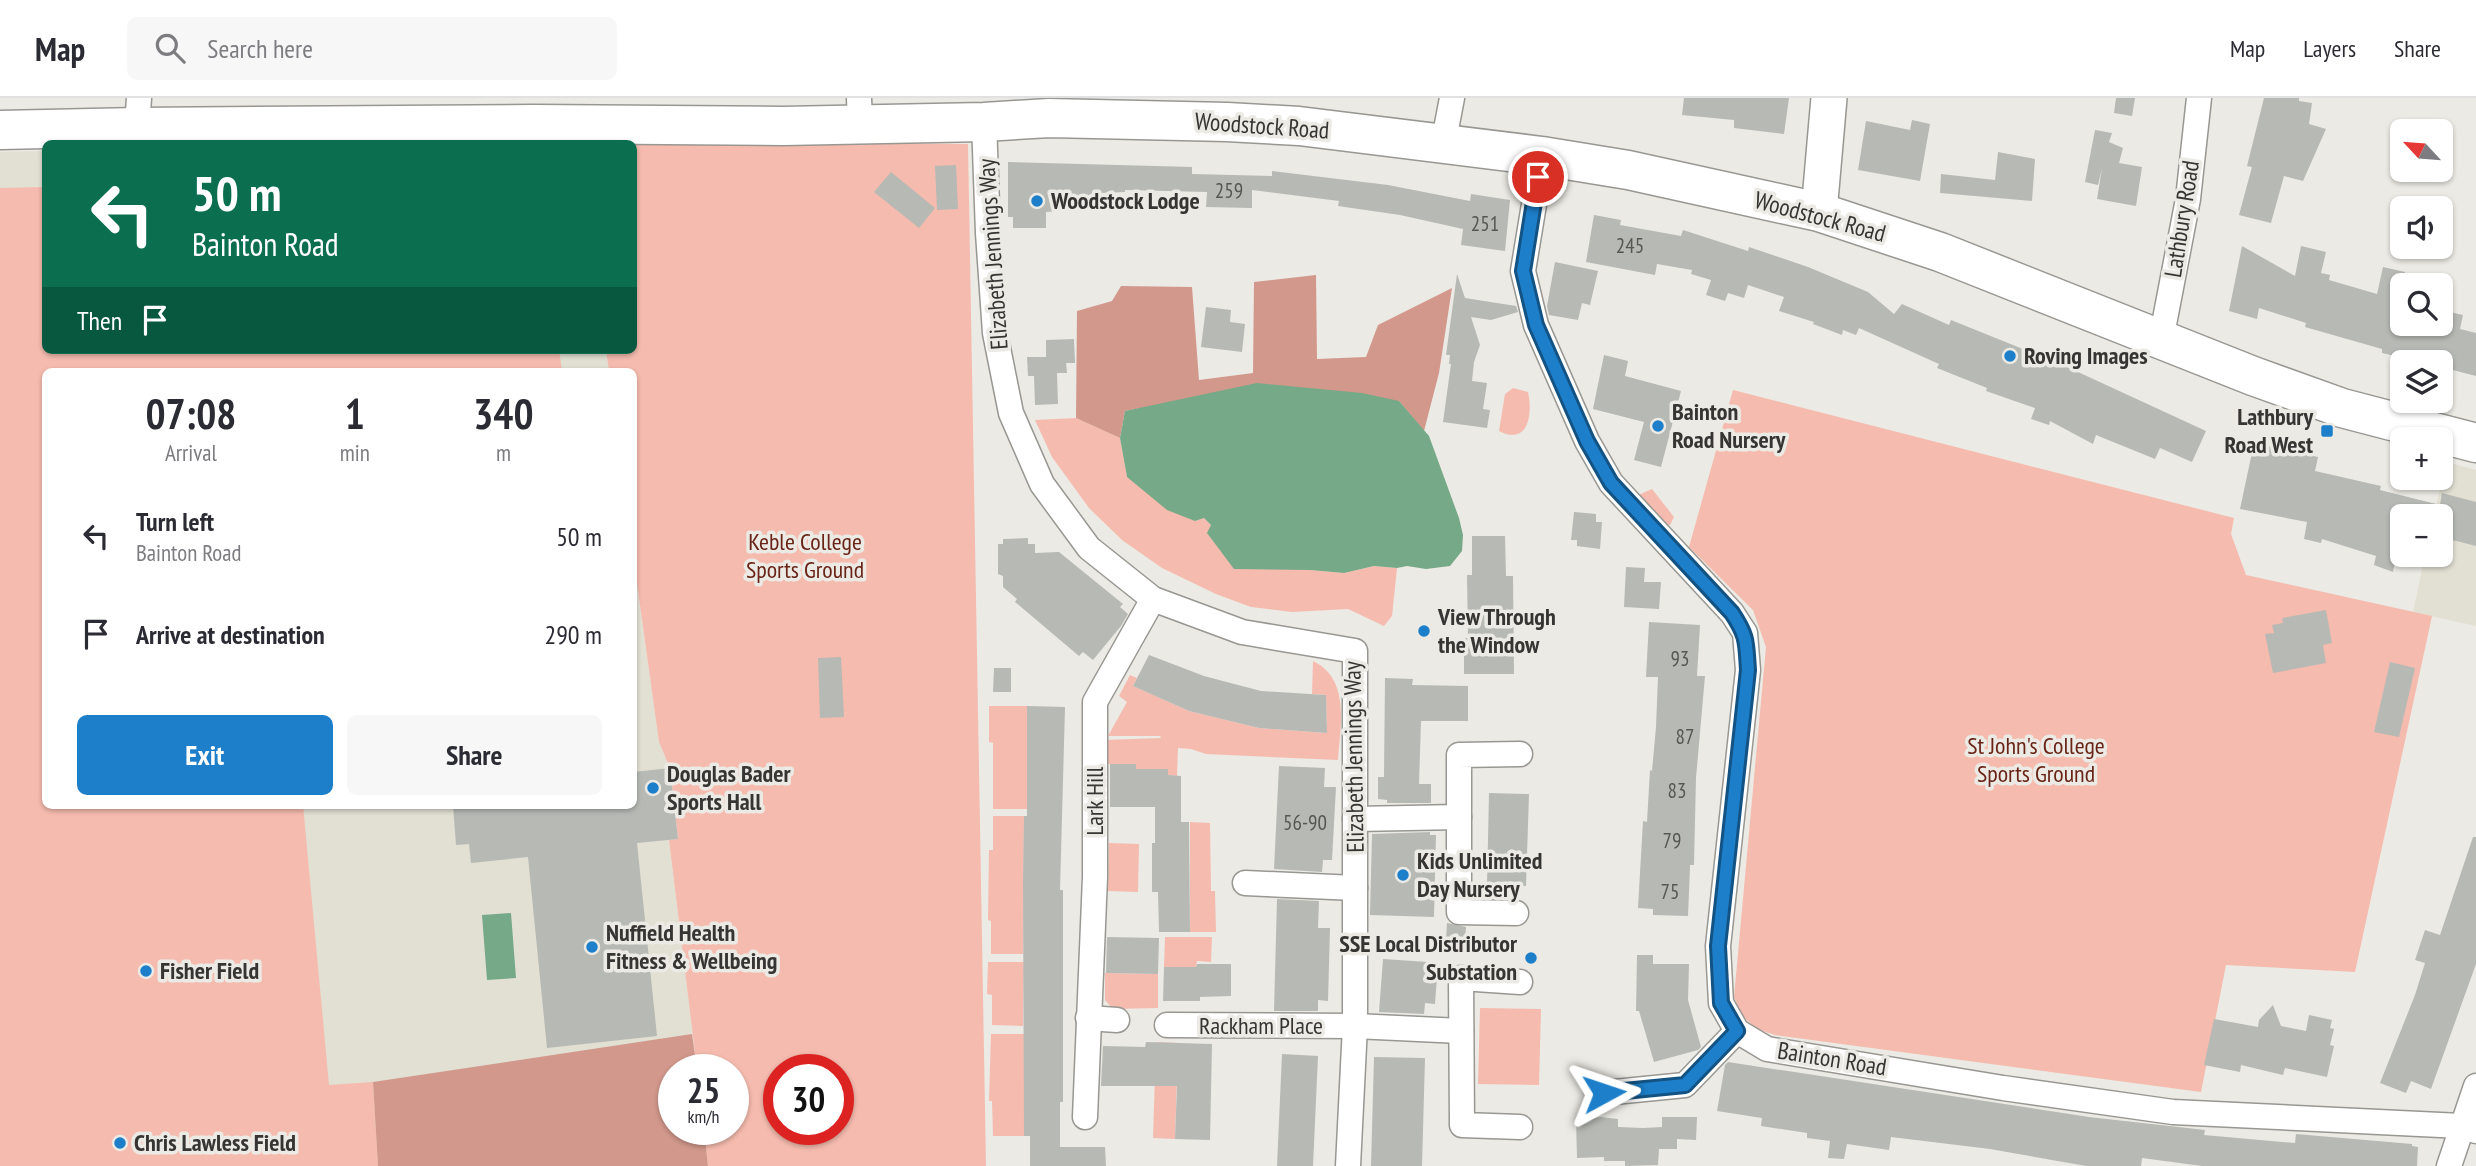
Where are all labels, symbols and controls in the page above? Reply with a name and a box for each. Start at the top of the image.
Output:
search box [127,17,617,80]
text: Map [35,27,85,70]
icon: search [151,29,189,67]
text: Search here [207,32,313,65]
text: Map [2230,33,2265,64]
text: Layers [2303,33,2356,64]
text: Share [2394,33,2441,64]
street label: Woodstock Road [1194,105,1330,146]
north arrow [2390,119,2454,182]
map controls [2390,119,2453,567]
pin [1508,147,1568,207]
street label: Elizabeth Jennings Way [970,157,1015,351]
icon: arrive [1519,158,1557,196]
street label: Lathbury Road [2157,158,2206,280]
text: 50 m [192,161,281,225]
icon: left [77,168,168,259]
house number: 259 [1215,177,1243,204]
street label: Woodstock Road [1751,184,1889,249]
place label: Woodstock Lodge [1050,185,1200,216]
marker: Woodstock Lodge [1029,193,1045,209]
button: sound [2390,196,2453,259]
house number: 251 [1471,210,1499,237]
text: Bainton Road [192,223,339,265]
house number: 245 [1616,232,1644,259]
button: search [2390,273,2453,336]
icon: arrive [136,301,174,339]
text: Then [77,304,122,337]
place label: Roving Images [2024,340,2148,371]
marker: Roving Images [2002,348,2018,364]
button: layers [2390,350,2453,413]
text: 07:08 [145,386,236,441]
text: 1 [345,386,365,441]
text: 340 [473,386,534,441]
place label: Bainton Road Nursery [1672,396,1786,455]
place label: Lathbury Road West [2224,401,2313,460]
marker: Bainton Road Nursery [1650,418,1666,434]
marker: Lathbury Road West [2319,423,2335,439]
button: + [2390,427,2453,490]
text: Arrival [165,438,217,467]
text: min [340,438,370,467]
text: m [496,438,511,467]
button: − [2390,504,2453,567]
text: Turn left [136,505,214,538]
icon: left [77,517,115,555]
text: 50 m [556,520,602,553]
park label: Keble College Sports Ground [746,526,864,585]
text: Bainton Road [136,538,241,567]
place label: View Through the Window [1437,601,1556,660]
icon: arrive [77,615,115,653]
text: Arrive at destination [136,618,325,651]
text: 290 m [544,618,602,651]
marker: View Through the Window [1416,623,1432,639]
house number: 93 [1671,645,1689,672]
street label: Elizabeth Jennings Way [1336,661,1371,853]
button: Exit [77,715,333,795]
button: Share [347,715,602,795]
house number: 87 [1676,723,1694,750]
park label: St John's College Sports Ground [1967,730,2105,789]
place label: Douglas Bader Sports Hall [667,758,792,817]
street label: Lark Hill [1079,766,1110,835]
house number: 83 [1668,777,1686,804]
marker: Douglas Bader Sports Hall [645,780,661,796]
house number: 56-90 [1283,809,1327,836]
house number: 79 [1663,827,1681,854]
place label: Kids Unlimited Day Nursery [1417,845,1542,904]
marker: Kids Unlimited Day Nursery [1395,867,1411,883]
house number: 75 [1661,878,1679,905]
place label: Nuffield Health Fitness & Wellbeing [606,917,778,976]
place label: SSE Local Distributor Substation [1339,928,1518,987]
marker: Nuffield Health Fitness & Wellbeing [584,939,600,955]
marker: SSE Local Distributor Substation [1523,950,1539,966]
place label: Fisher Field [160,955,259,986]
marker: Fisher Field [138,963,154,979]
street label: Rackham Place [1199,1010,1323,1041]
street label: Bainton Road [1775,1035,1889,1082]
speed limit sign: 30 [763,1054,854,1145]
position arrow [1567,1056,1641,1130]
text: 25 [687,1067,720,1113]
text: km/h [688,1105,719,1128]
place label: Chris Lawless Field [134,1127,296,1158]
marker: Chris Lawless Field [112,1135,128,1151]

